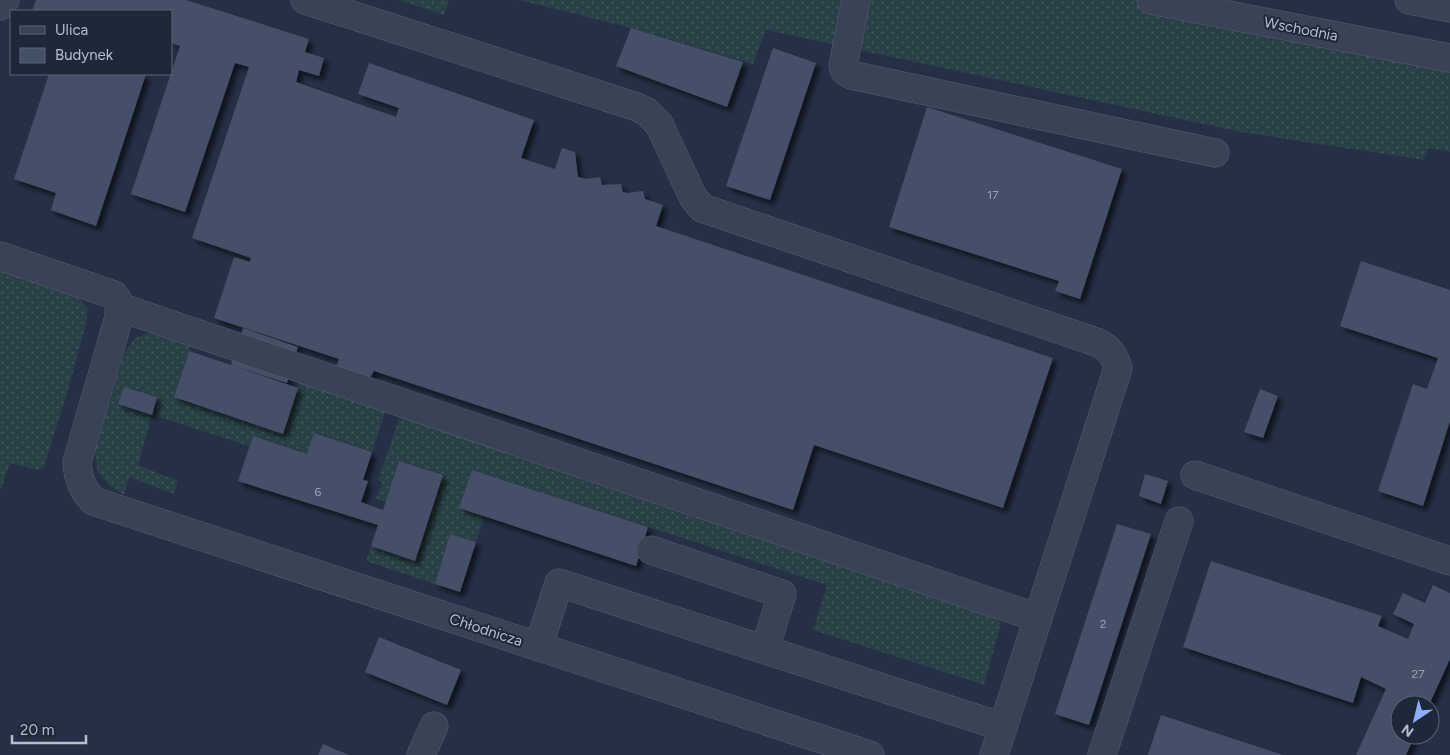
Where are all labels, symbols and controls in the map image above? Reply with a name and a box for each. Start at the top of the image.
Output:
legend [10,10,172,75]
street label: Wschodnia [1263,13,1339,45]
text: Ulica [55,21,88,39]
text: Budynek [55,46,114,64]
house number: 17 [987,188,999,202]
house number: 6 [315,485,322,499]
street label: Chłodnicza [447,610,525,650]
house number: 2 [1100,617,1106,631]
house number: 27 [1411,667,1425,681]
north arrow [1390,695,1440,745]
scale bar [12,712,86,744]
text: N [1399,720,1417,740]
text: 20 m [20,721,54,739]

